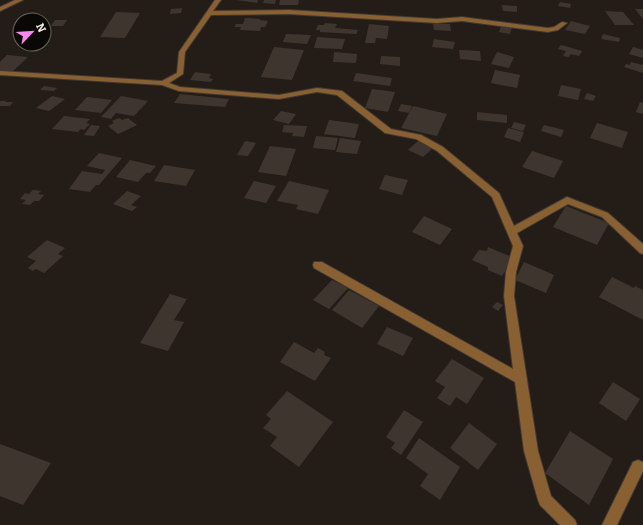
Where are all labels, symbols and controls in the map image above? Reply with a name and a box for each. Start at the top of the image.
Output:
north arrow [12,12,52,52]
text: N [33,21,49,35]

